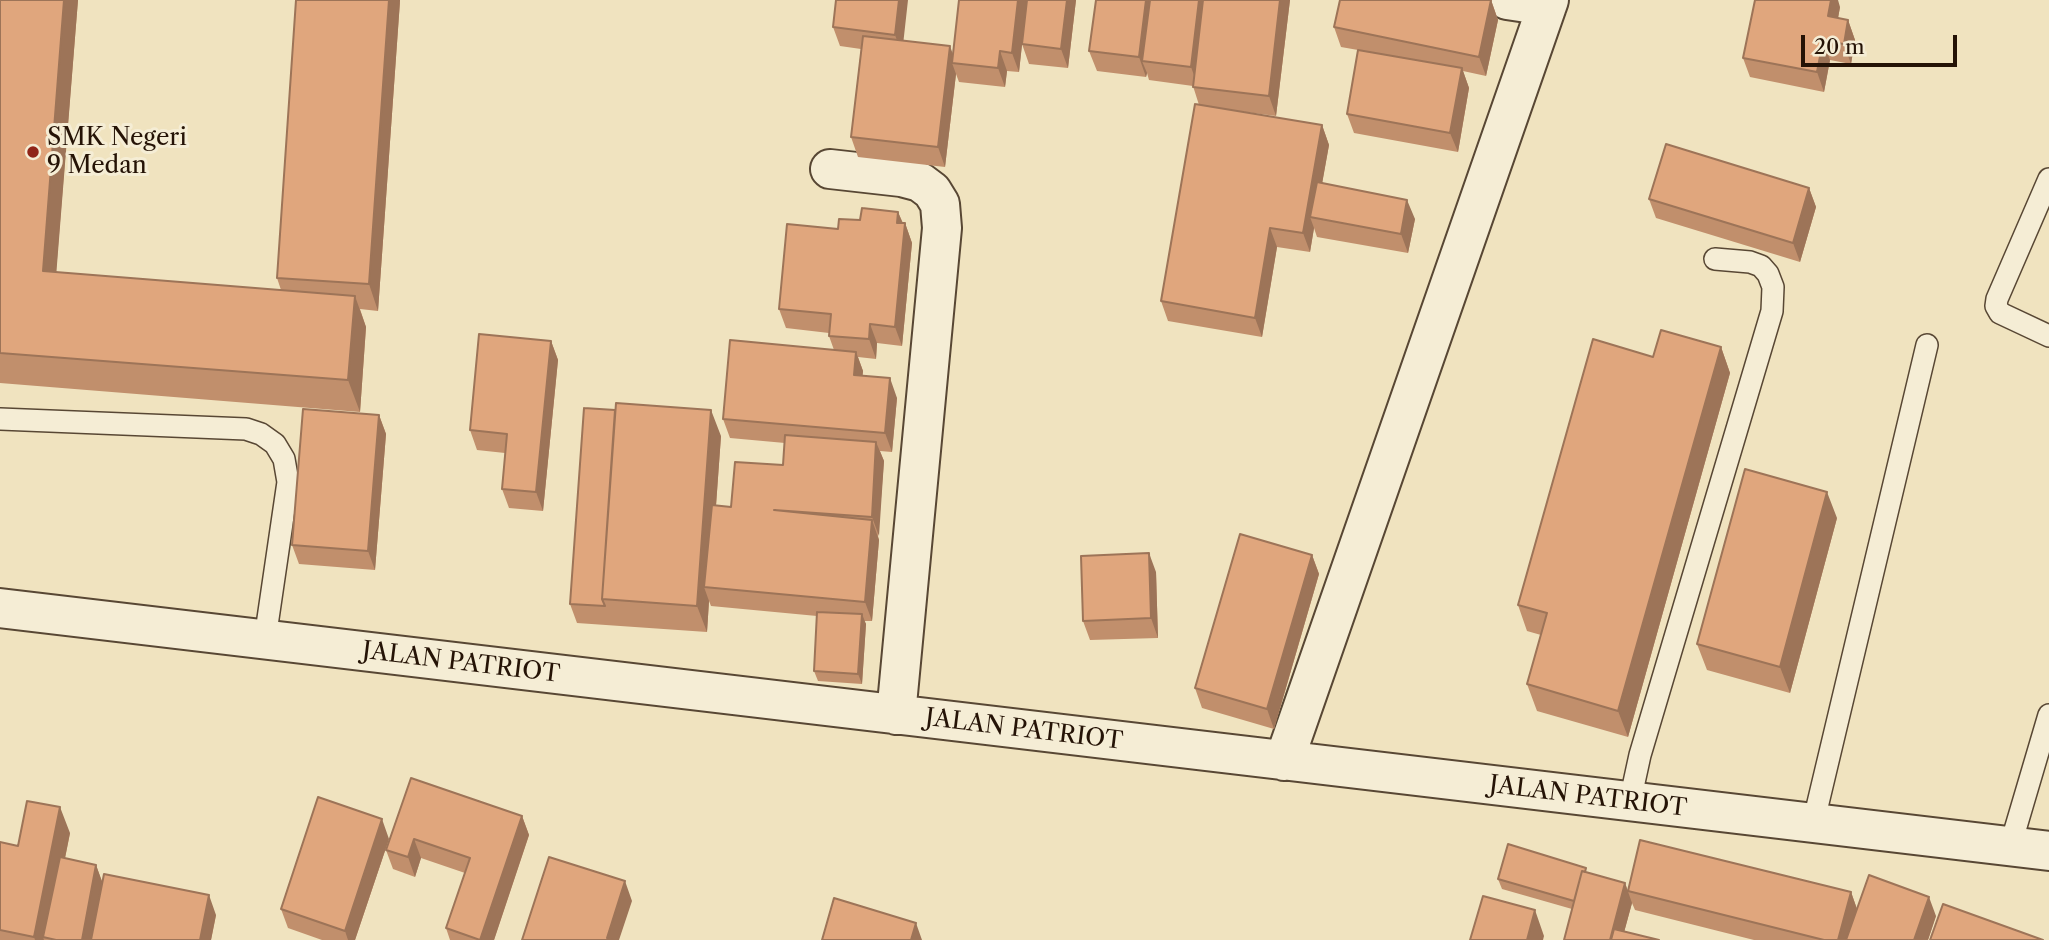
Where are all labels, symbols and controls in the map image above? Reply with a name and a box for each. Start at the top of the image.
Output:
scale bar [1804,21,1960,65]
text: 20 m [1814,34,1865,59]
place label: SMK Negeri 9 Medan [47,124,187,180]
marker: SMK Negeri 9 Medan [25,144,41,160]
street label: JALAN PATRIOT [361,637,561,689]
street label: JALAN PATRIOT [924,704,1124,756]
street label: JALAN PATRIOT [1488,771,1688,823]

